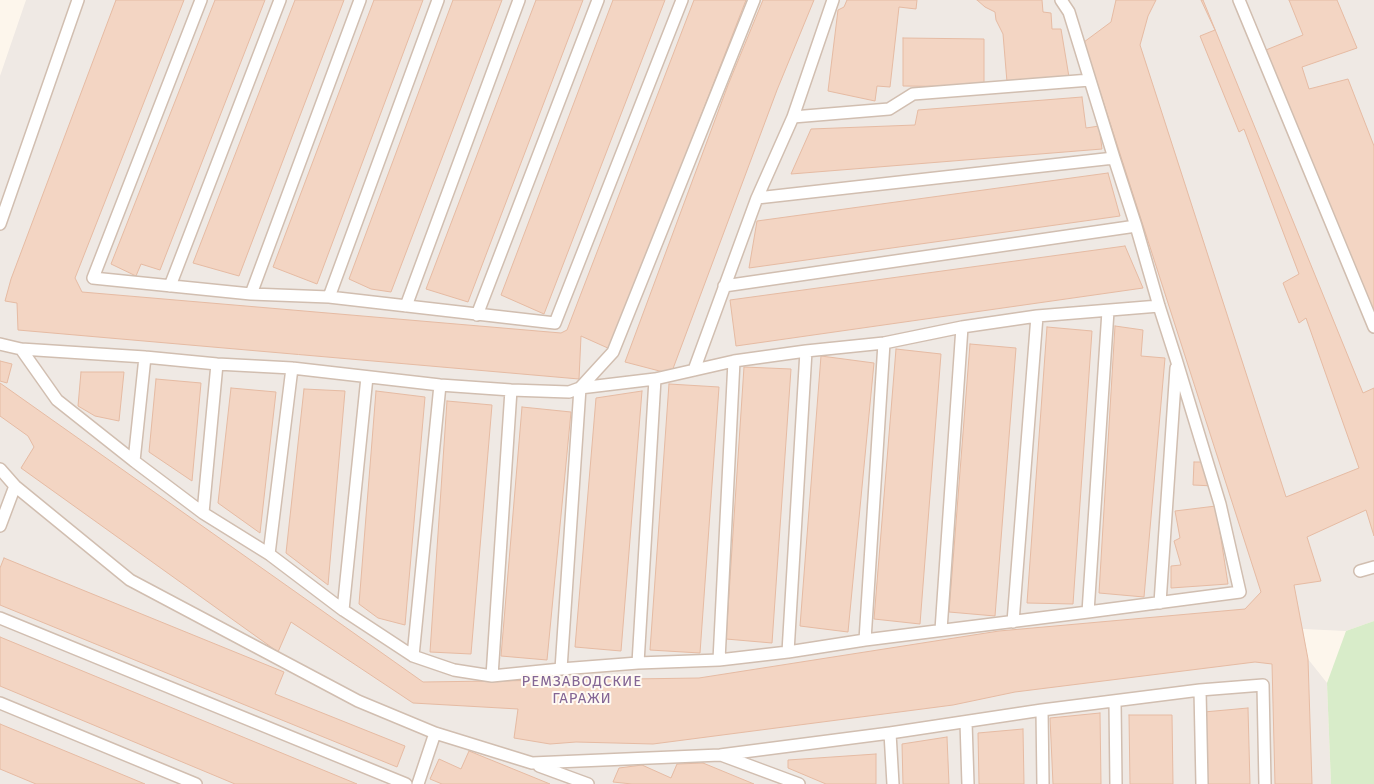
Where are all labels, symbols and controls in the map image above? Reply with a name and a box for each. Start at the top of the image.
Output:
district label: РЕМЗАВОДСКИЕ ГАРАЖИ [520,673,644,708]

